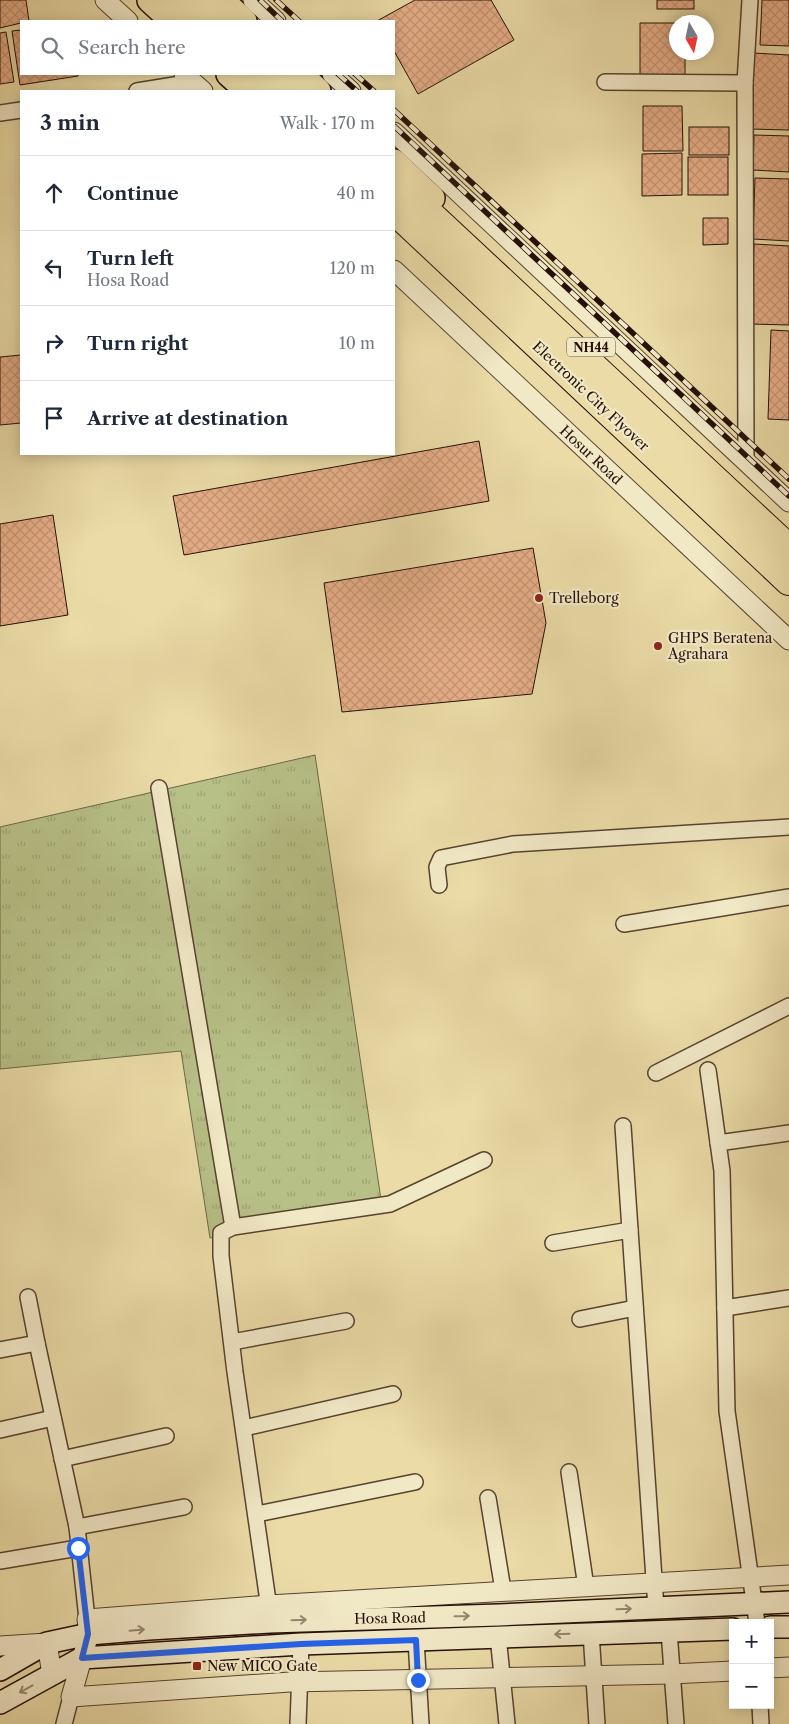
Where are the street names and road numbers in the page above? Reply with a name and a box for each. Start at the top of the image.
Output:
street label: Electronic City Flyover [529,337,653,455]
road number: NH44 [567,338,615,357]
street label: Hosur Road [556,421,626,489]
street label: Hosa Road [354,1608,427,1628]

